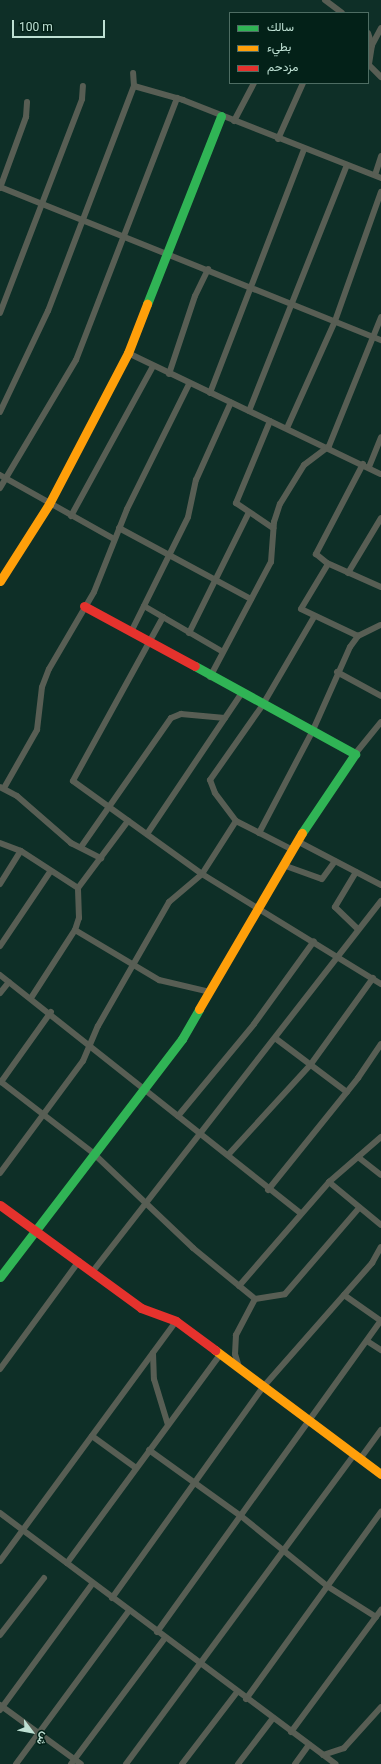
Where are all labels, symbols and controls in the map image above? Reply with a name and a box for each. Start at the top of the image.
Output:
scale bar [14,12,107,38]
legend [229,12,369,84]
text: 100 m [19,20,53,34]
text: سالك [267,20,294,34]
text: بطيء [267,40,291,54]
text: مزدحم [267,60,298,74]
north arrow [12,1712,52,1752]
text: ش [34,1730,52,1748]

